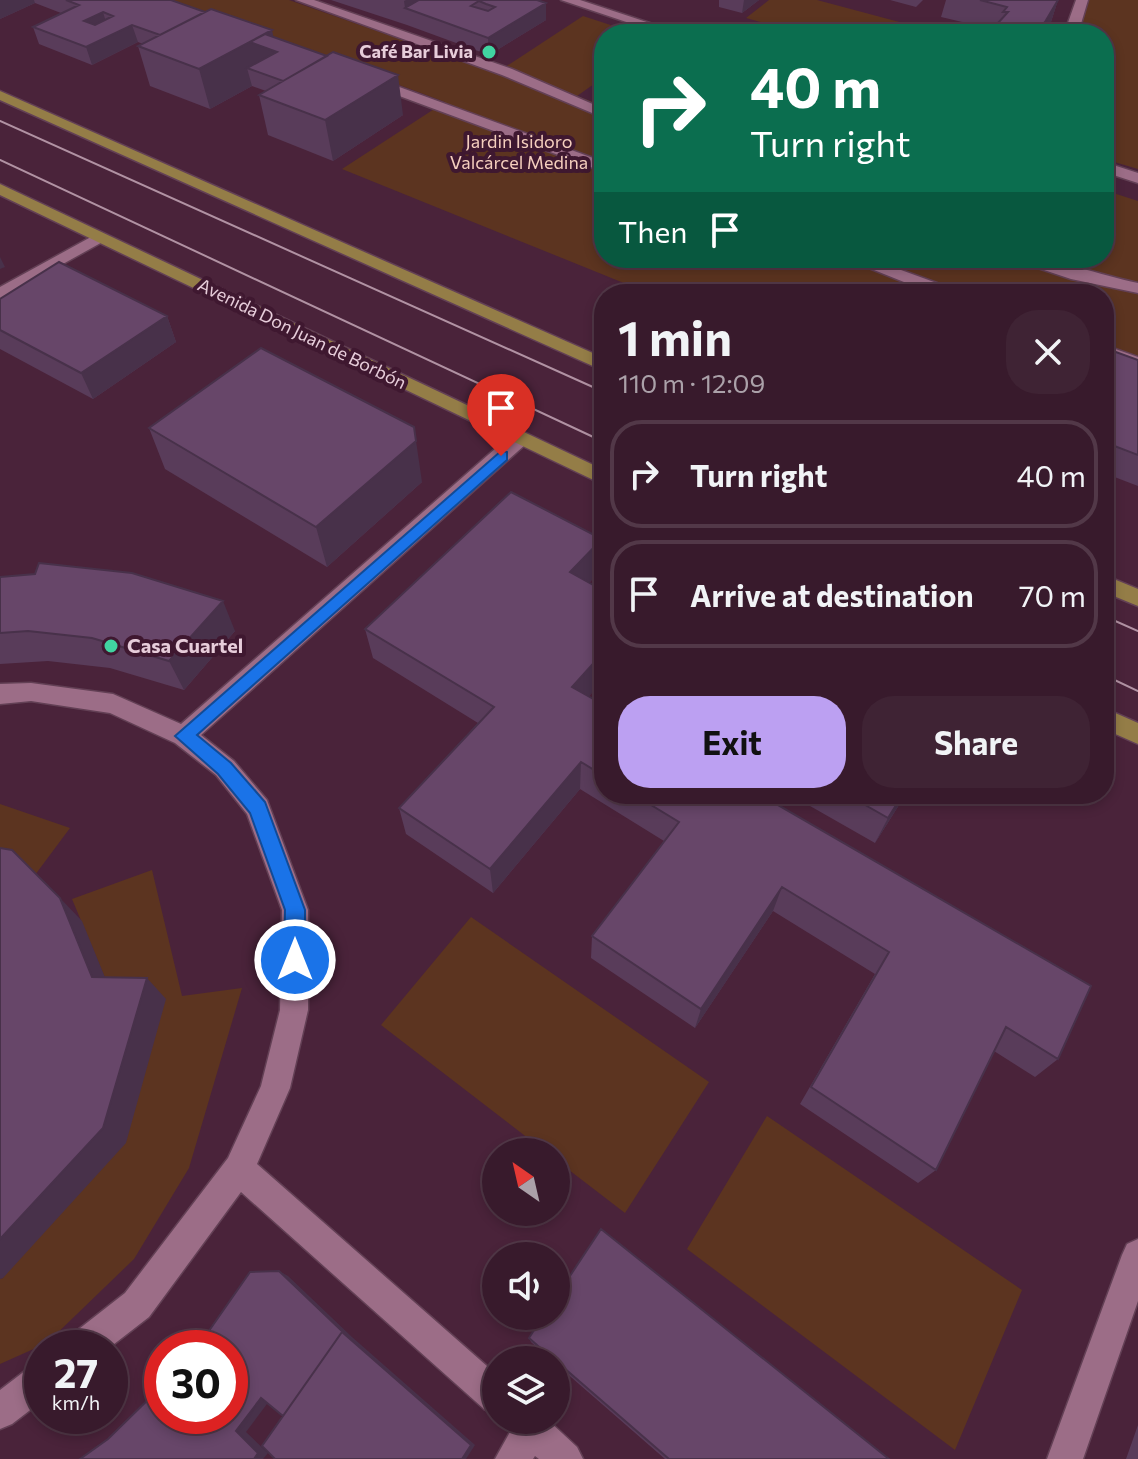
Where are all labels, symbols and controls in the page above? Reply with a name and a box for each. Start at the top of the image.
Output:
place label: Café Bar Livia [359,40,473,62]
marker: Café Bar Livia [480,43,498,61]
text: 40 m [750,51,881,120]
icon: right [618,56,722,160]
text: Turn right [750,120,911,164]
park label: Jardin Isidoro Valcárcel Medina [450,130,588,173]
icon: arrive [703,208,747,252]
text: Then [618,212,687,249]
street label: Avenida Don Juan de Borbón [195,273,410,393]
text: 1 min [618,307,732,366]
button: close [1006,310,1090,394]
text: 110 m · 12:09 [618,367,765,398]
pin [467,374,535,456]
icon: arrive [479,386,523,430]
icon: right [622,452,666,496]
text: Turn right [690,456,827,493]
text: 40 m [1017,456,1086,493]
icon: arrive [622,572,666,616]
text: Arrive at destination [690,576,974,613]
text: 70 m [1019,576,1086,613]
place label: Casa Cuartel [127,633,243,657]
marker: Casa Cuartel [102,637,120,655]
button: Exit [618,696,846,788]
button: Share [862,696,1090,788]
position arrow [253,918,337,1002]
north arrow [482,1138,570,1226]
map controls [482,1138,570,1434]
button: sound [482,1242,570,1330]
speed limit sign: 30 [144,1330,248,1434]
button: layers [482,1346,570,1434]
text: 27 [54,1347,98,1396]
text: km/h [52,1390,100,1414]

